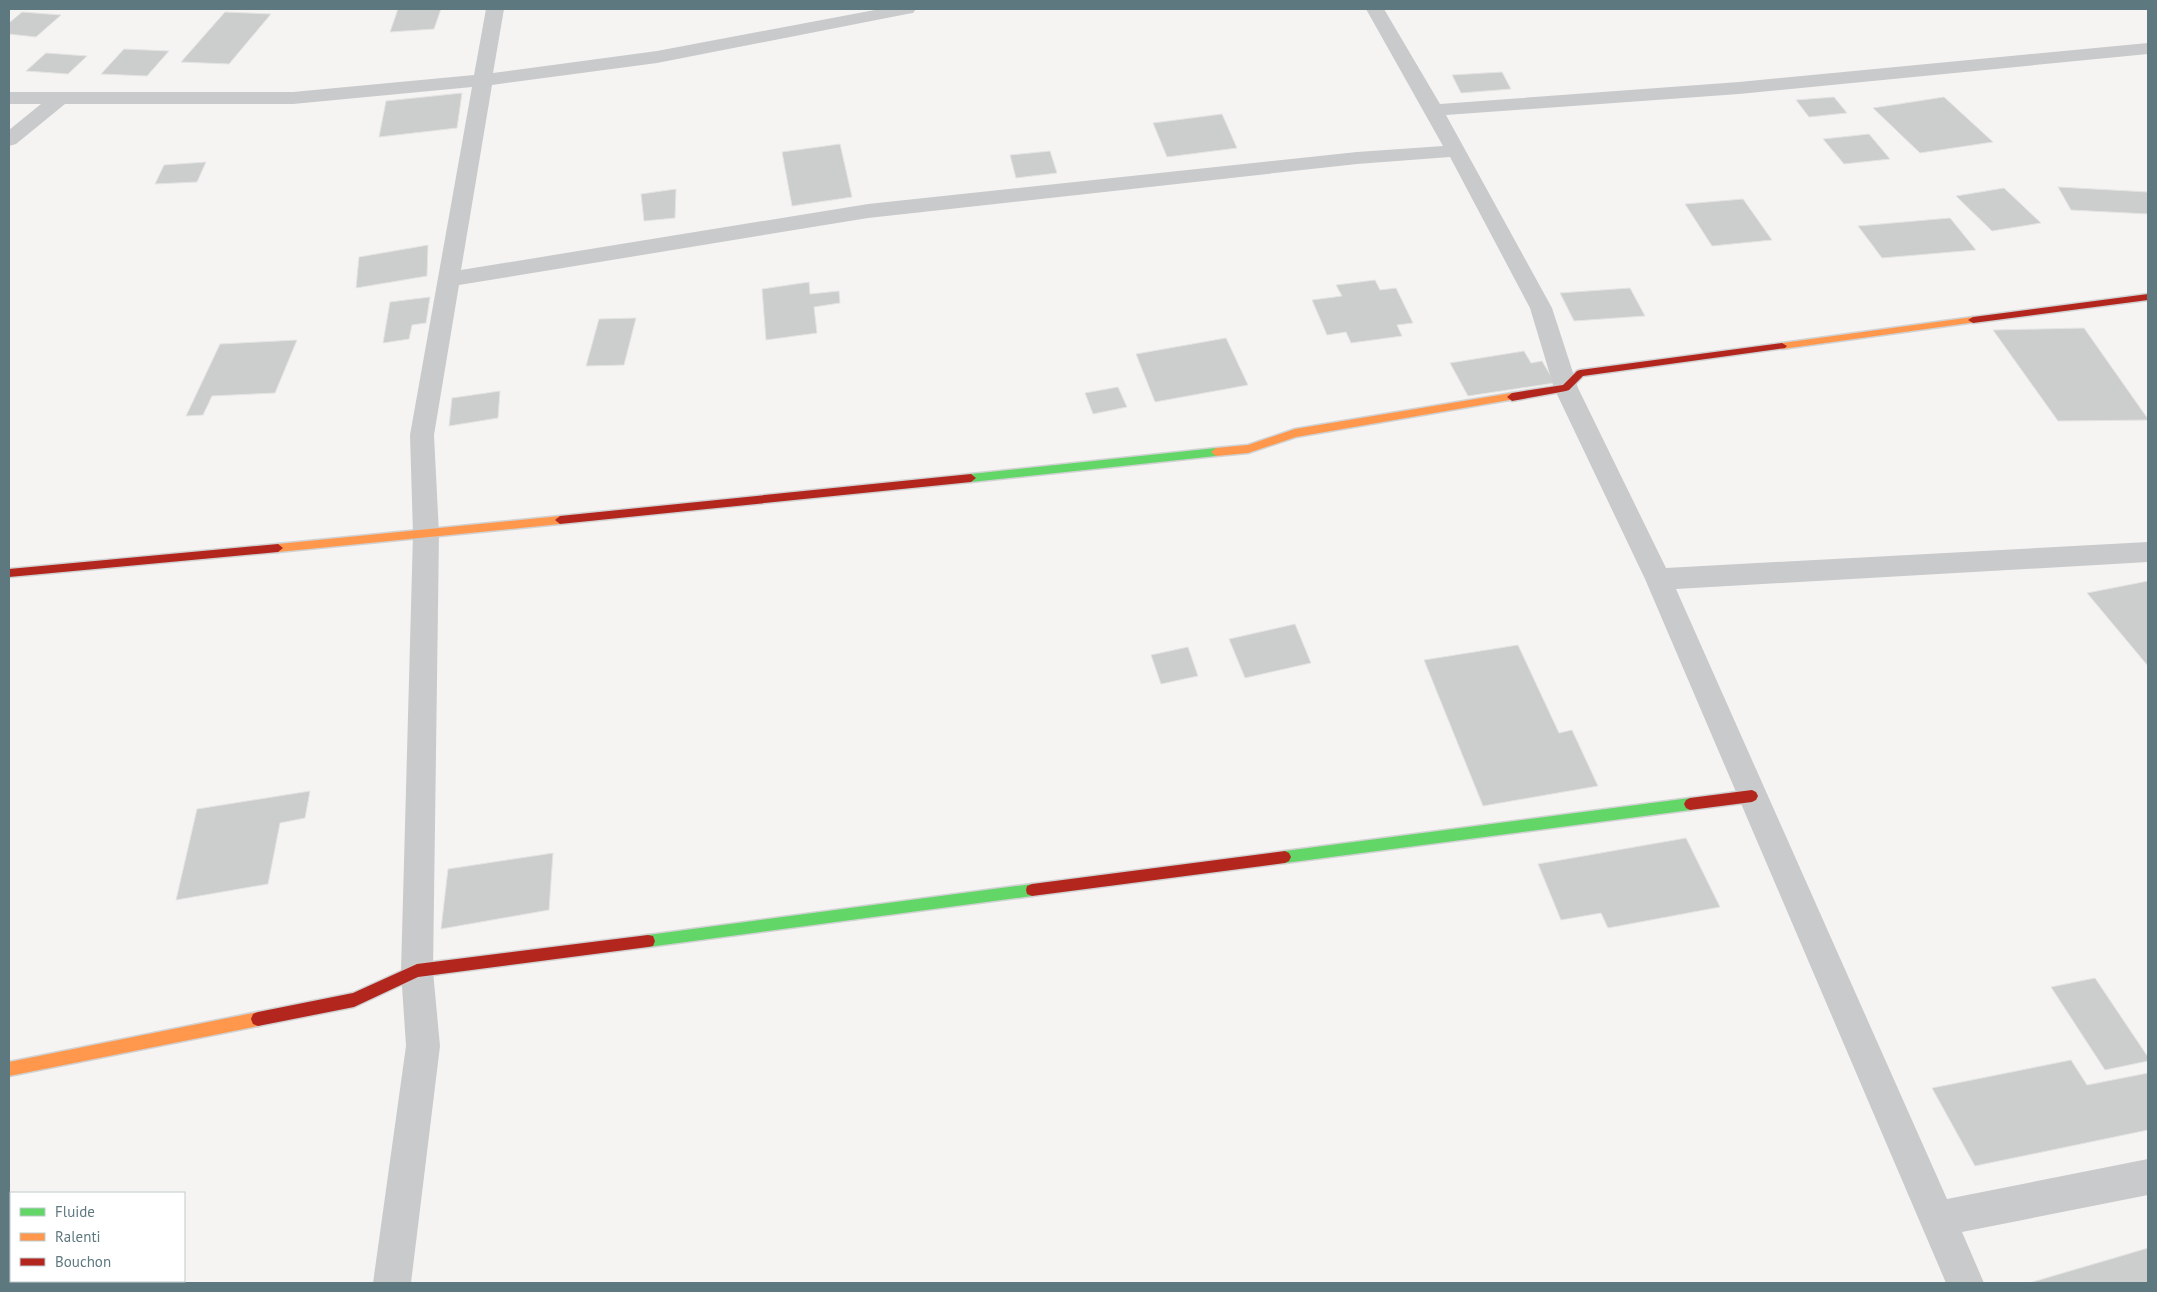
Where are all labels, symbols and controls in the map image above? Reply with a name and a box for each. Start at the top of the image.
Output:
legend [10,1192,185,1282]
text: Fluide [55,1202,95,1221]
text: Ralenti [55,1227,101,1246]
text: Bouchon [55,1252,111,1271]

